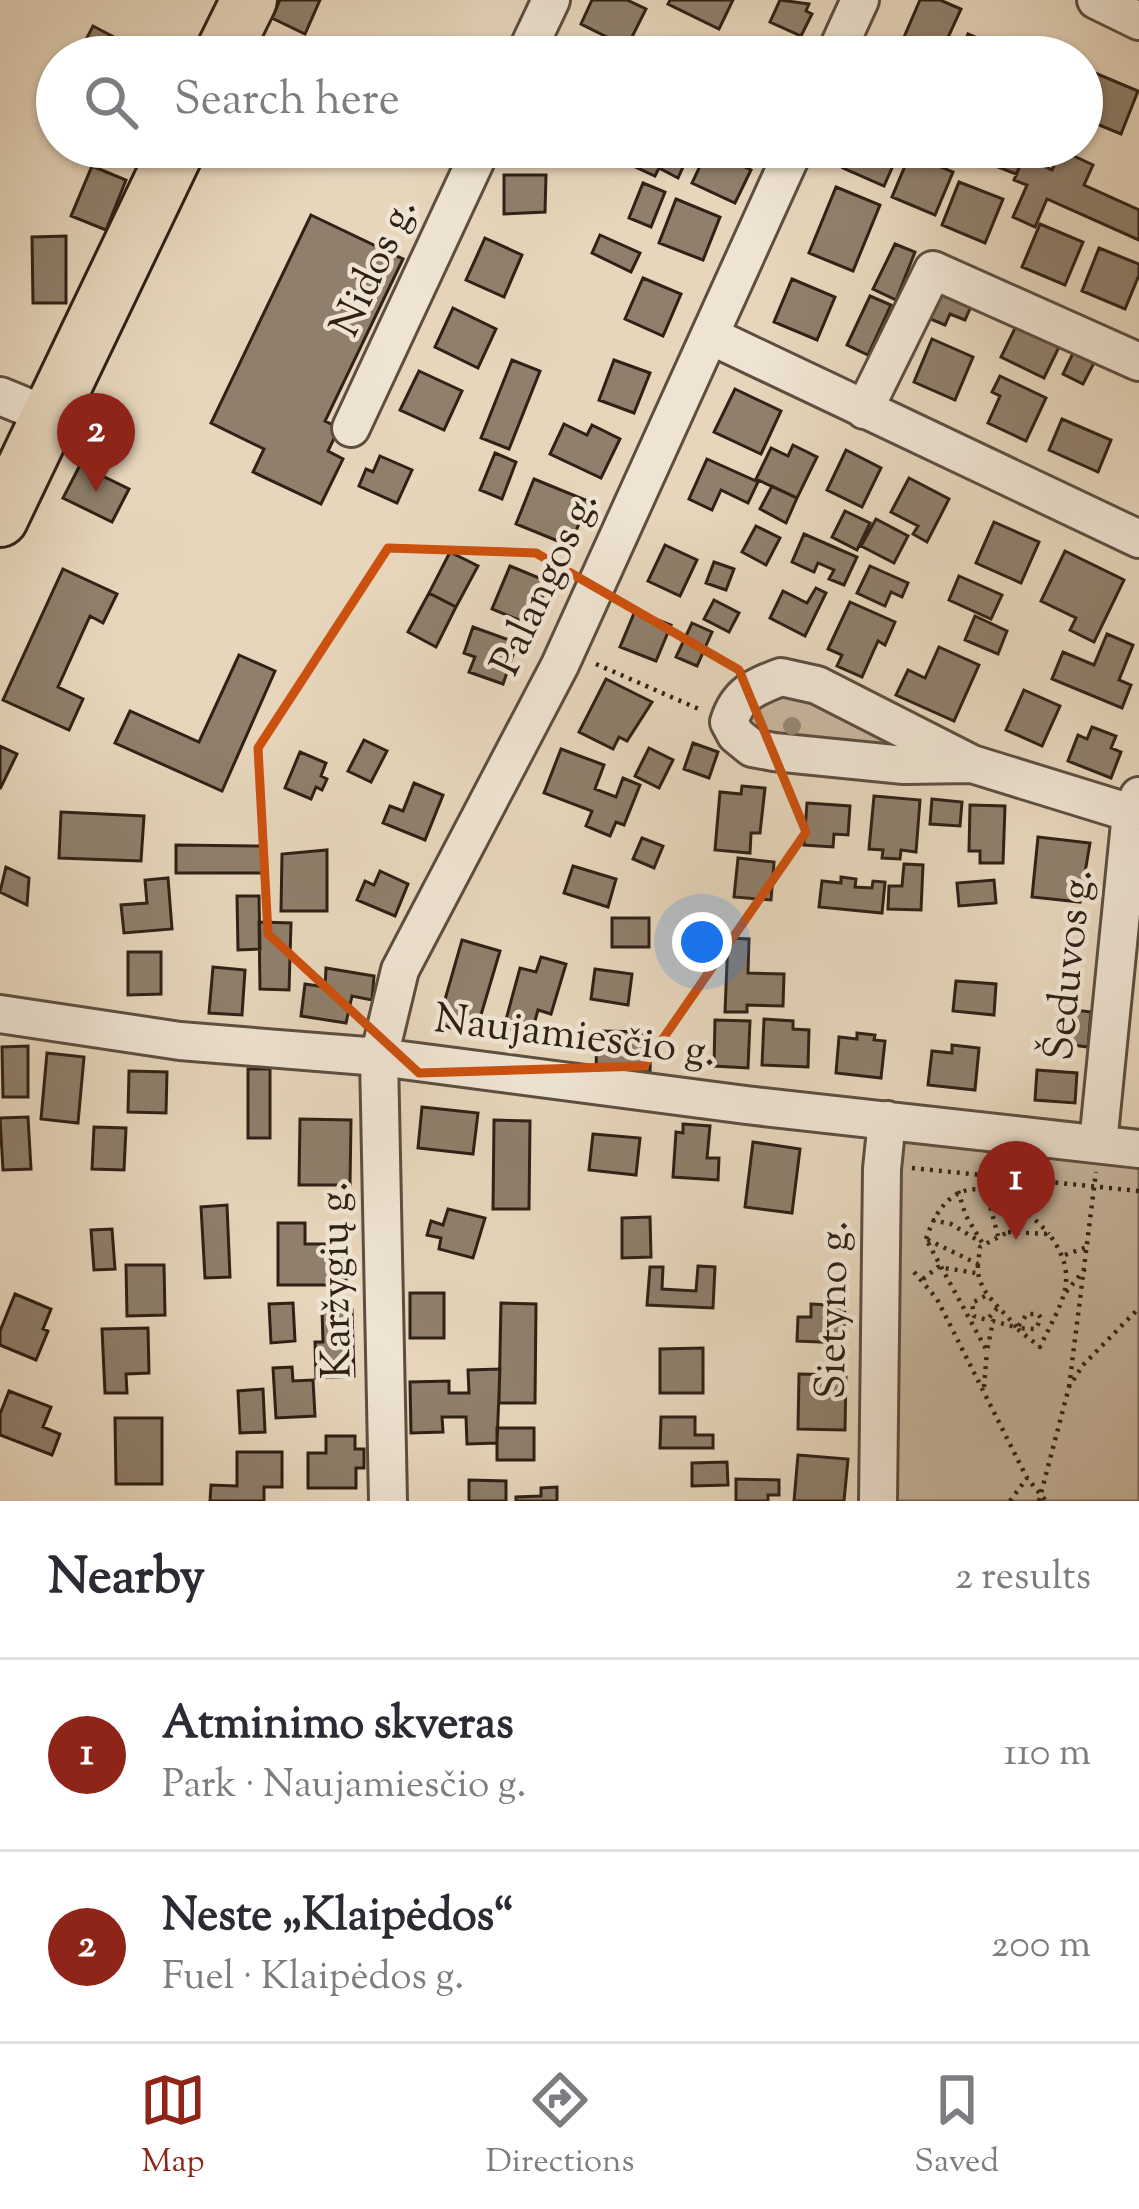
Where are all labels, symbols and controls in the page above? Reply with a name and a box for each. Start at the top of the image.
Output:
search box [36,36,1103,168]
icon: search [78,69,144,135]
text: Search here [174,70,400,135]
street label: Nidos g. [318,188,434,348]
pin: 2 [57,393,135,492]
street label: Palangos g. [478,482,616,686]
street label: Šeduvos g. [1031,866,1111,1064]
your location [672,912,732,972]
street label: Naujamiesčio g. [431,991,719,1085]
pin: 1 [977,1141,1055,1240]
street label: Karžygių g. [306,1181,370,1379]
street label: Sietyno g. [803,1220,867,1400]
text: Nearby [48,1543,205,1616]
text: 2 results [955,1551,1091,1607]
text: Atminimo skveras [162,1694,514,1759]
text: 1 [80,1727,94,1783]
text: 110 m [1004,1727,1091,1783]
text: Park · Naujamiesčio g. [162,1759,526,1815]
text: Neste „Klaipėdos“ [162,1886,514,1951]
text: 2 [78,1919,96,1975]
text: 200 m [991,1919,1091,1975]
text: Fuel · Klaipėdos g. [162,1951,464,2007]
tab: Map [140,2067,206,2187]
tab: Directions [486,2067,635,2187]
tab: Saved [914,2067,999,2187]

